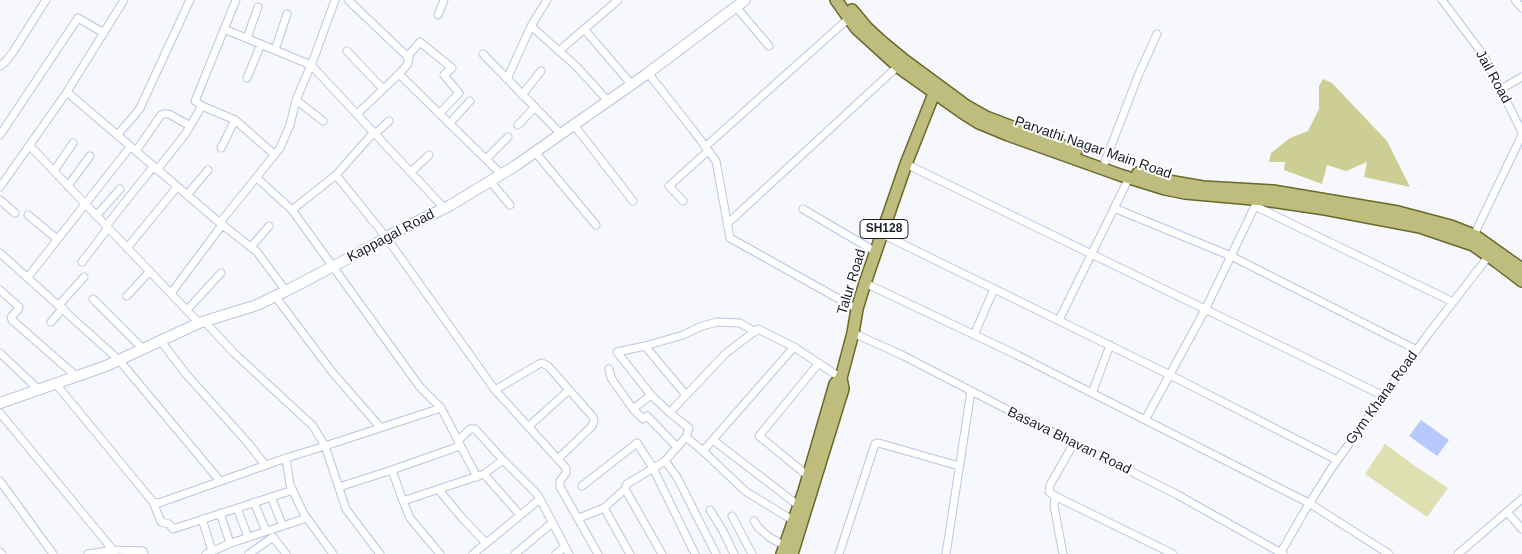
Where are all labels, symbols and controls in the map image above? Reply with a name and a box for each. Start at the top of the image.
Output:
street label: Jail Road [1472,47,1514,107]
street label: Parvathi Nagar Main Road [1012,113,1174,183]
street label: Kappagal Road [344,206,438,266]
road number: SH128 [860,220,908,238]
street label: Talur Road [834,247,870,317]
street label: Gym Khana Road [1342,348,1422,448]
street label: Basava Bhavan Road [1004,404,1134,478]

